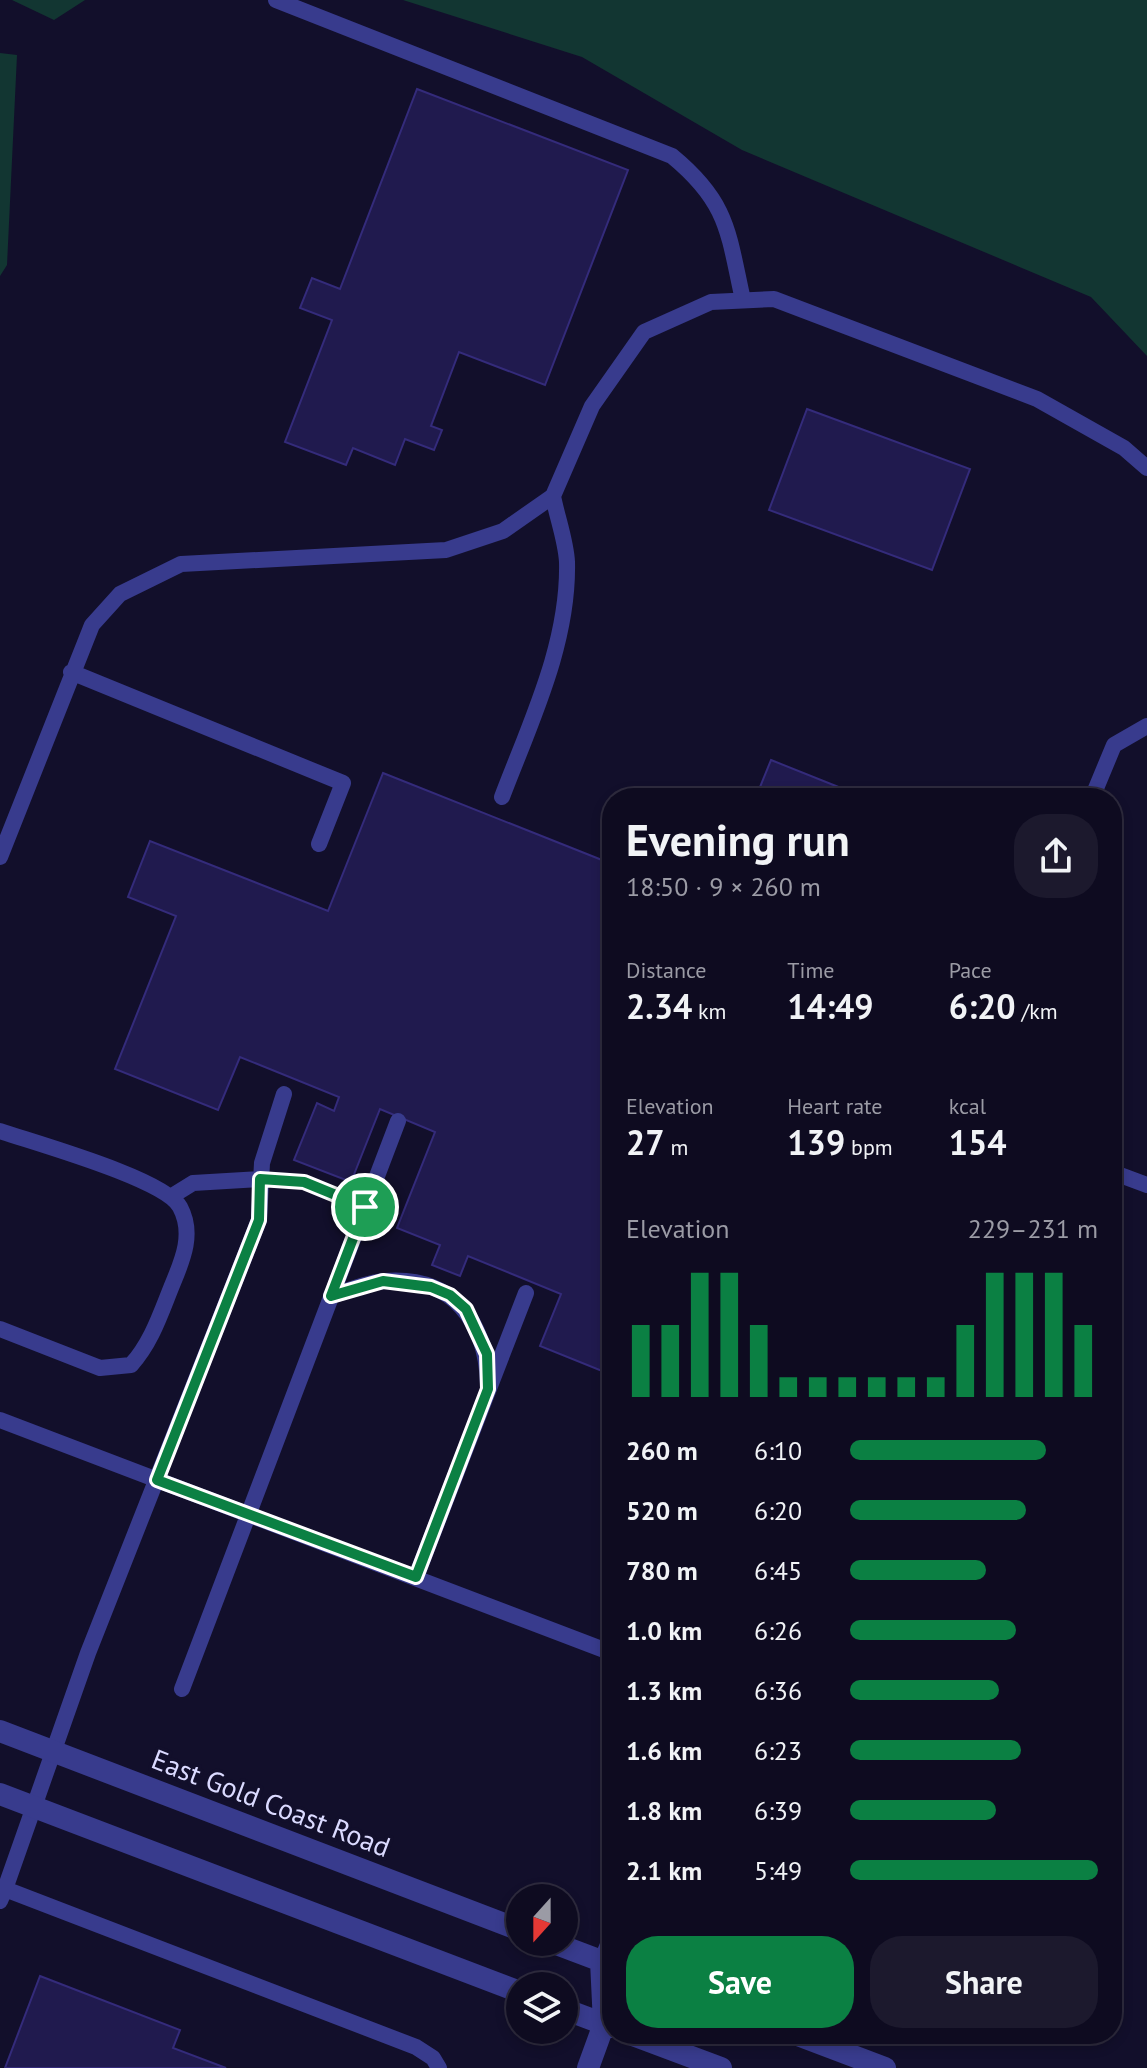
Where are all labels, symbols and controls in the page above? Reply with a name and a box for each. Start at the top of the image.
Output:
text: Evening run [626,811,850,868]
button: share [1014,814,1098,898]
text: 18:50 · 9 × 260 m [626,870,821,903]
text: Distance [626,956,707,984]
text: Time [787,956,834,984]
text: Pace [949,956,992,984]
text: 2.34 [626,984,692,1028]
text: 14:49 [787,984,874,1028]
text: 6:20 [949,984,1016,1028]
text: km [692,997,726,1025]
text: /km [1016,997,1058,1025]
text: Elevation [626,1092,714,1120]
text: Heart rate [787,1092,882,1120]
text: kcal [949,1092,986,1120]
text: 27 [626,1120,665,1164]
text: 139 [787,1120,845,1164]
text: 154 [949,1120,1007,1164]
text: m [665,1133,688,1161]
text: bpm [845,1133,893,1161]
pin [331,1173,399,1241]
icon: arrive [343,1185,387,1229]
text: Elevation [626,1212,730,1245]
text: 229–231 m [968,1212,1098,1245]
text: 260 m [626,1434,698,1467]
text: 6:10 [754,1434,802,1467]
text: 520 m [626,1494,698,1527]
text: 6:20 [754,1494,802,1527]
text: 780 m [626,1554,698,1587]
text: 6:45 [754,1554,802,1587]
text: 1.0 km [626,1614,702,1647]
text: 6:26 [754,1614,802,1647]
text: 1.3 km [626,1674,702,1707]
text: 6:36 [754,1674,802,1707]
text: 1.6 km [626,1734,702,1767]
text: 6:23 [754,1734,802,1767]
street label: East Gold Coast Road [147,1740,396,1865]
text: 1.8 km [626,1794,702,1827]
text: 6:39 [754,1794,802,1827]
text: 2.1 km [626,1854,702,1887]
text: 5:49 [754,1854,802,1887]
north arrow [506,1884,578,1956]
map controls [506,1884,578,2044]
button: Save [626,1936,854,2028]
button: Share [870,1936,1098,2028]
button: layers [506,1972,578,2044]

